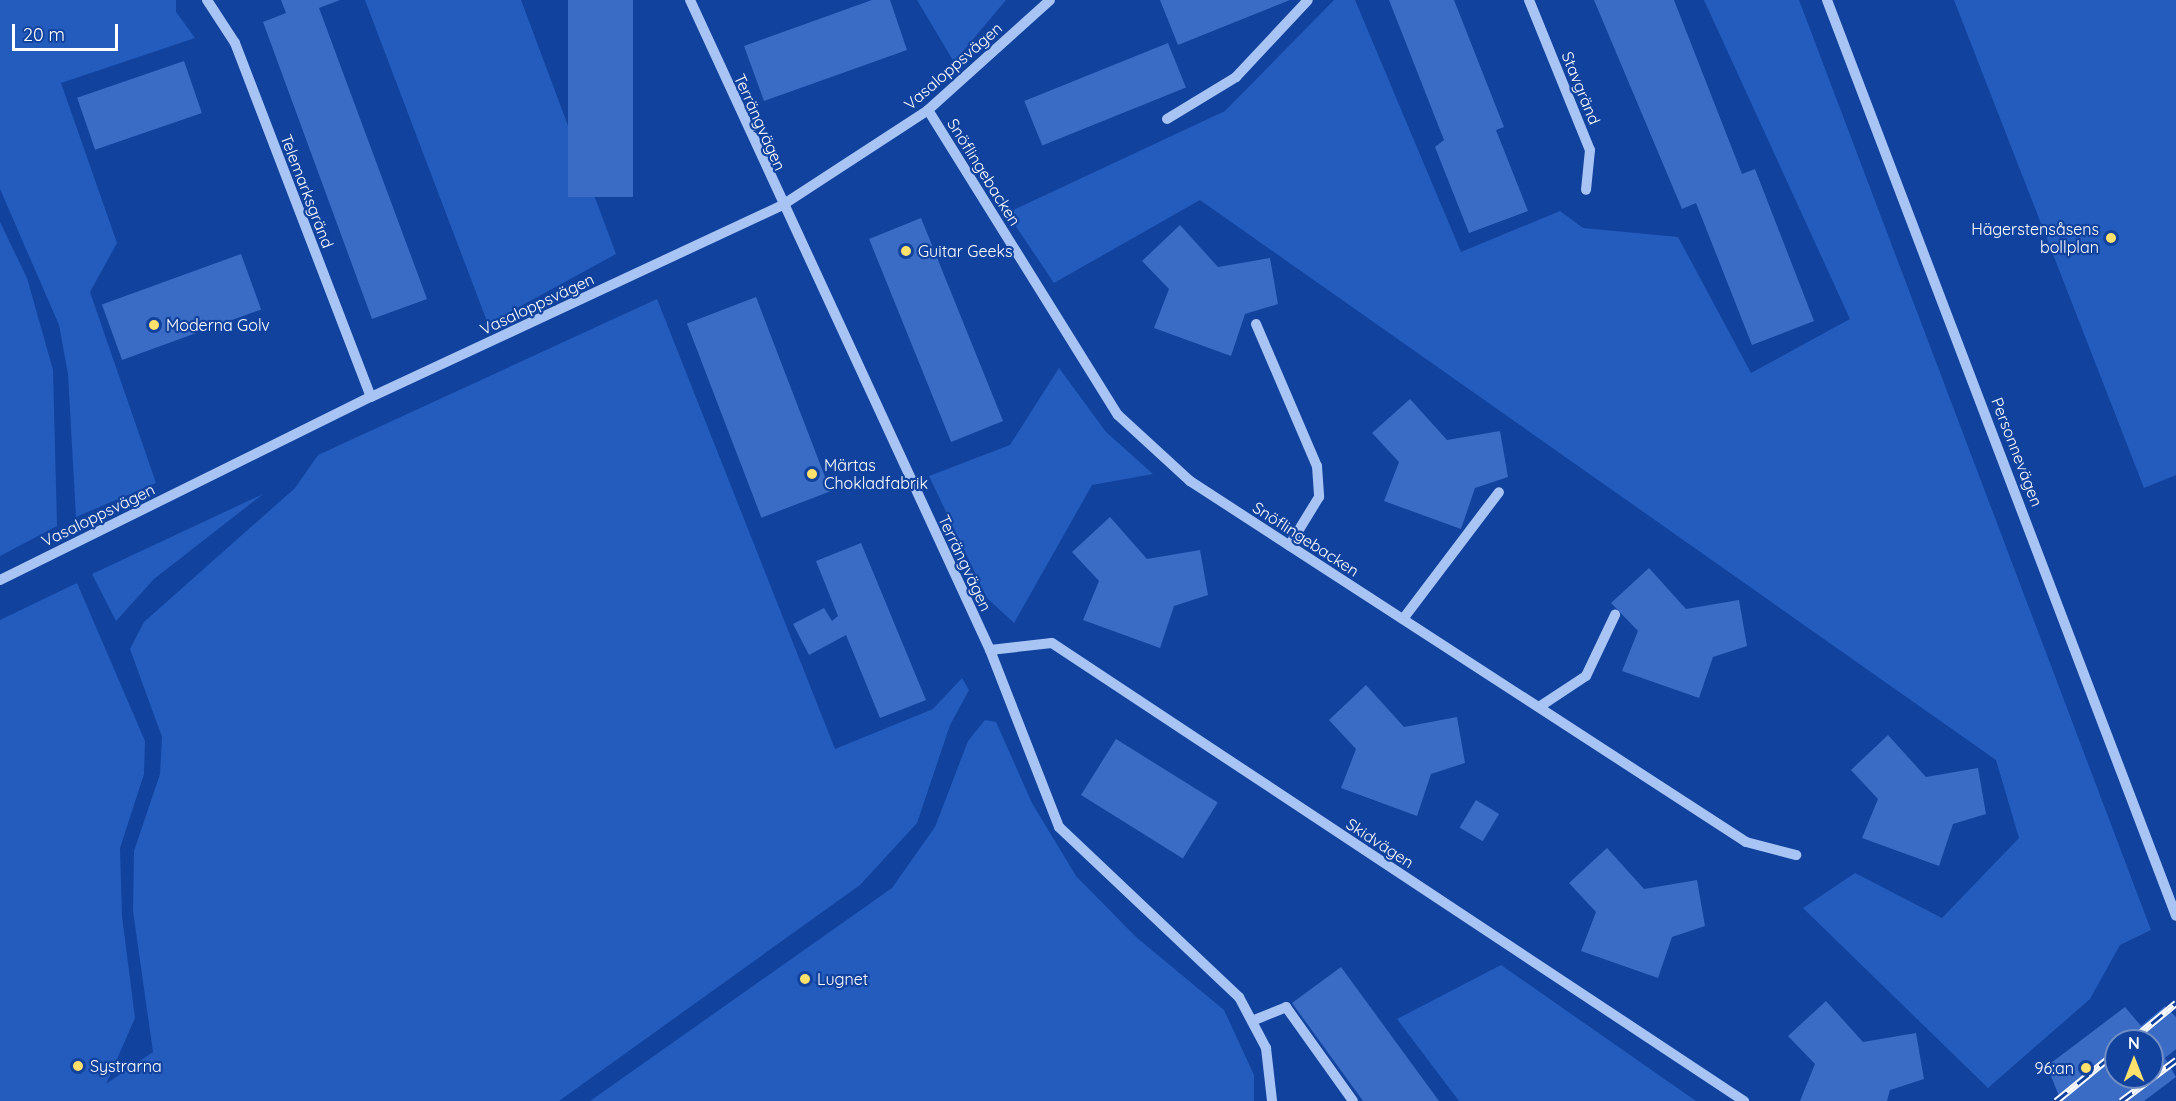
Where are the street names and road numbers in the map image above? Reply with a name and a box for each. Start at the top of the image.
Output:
street label: Vasaloppsvägen [900,18,1006,114]
street label: Stavgränd [1558,49,1604,127]
street label: Terrängvägen [730,71,790,173]
street label: Snöflingebacken [943,115,1025,229]
street label: Telemarksgränd [276,131,338,251]
street label: Vasaloppsvägen [477,269,597,339]
street label: Personnevägen [1987,395,2047,509]
street label: Vasaloppsvägen [38,479,158,551]
street label: Snöflingebacken [1249,497,1363,581]
street label: Terrängvägen [934,512,996,614]
street label: Skidvägen [1343,814,1417,872]

